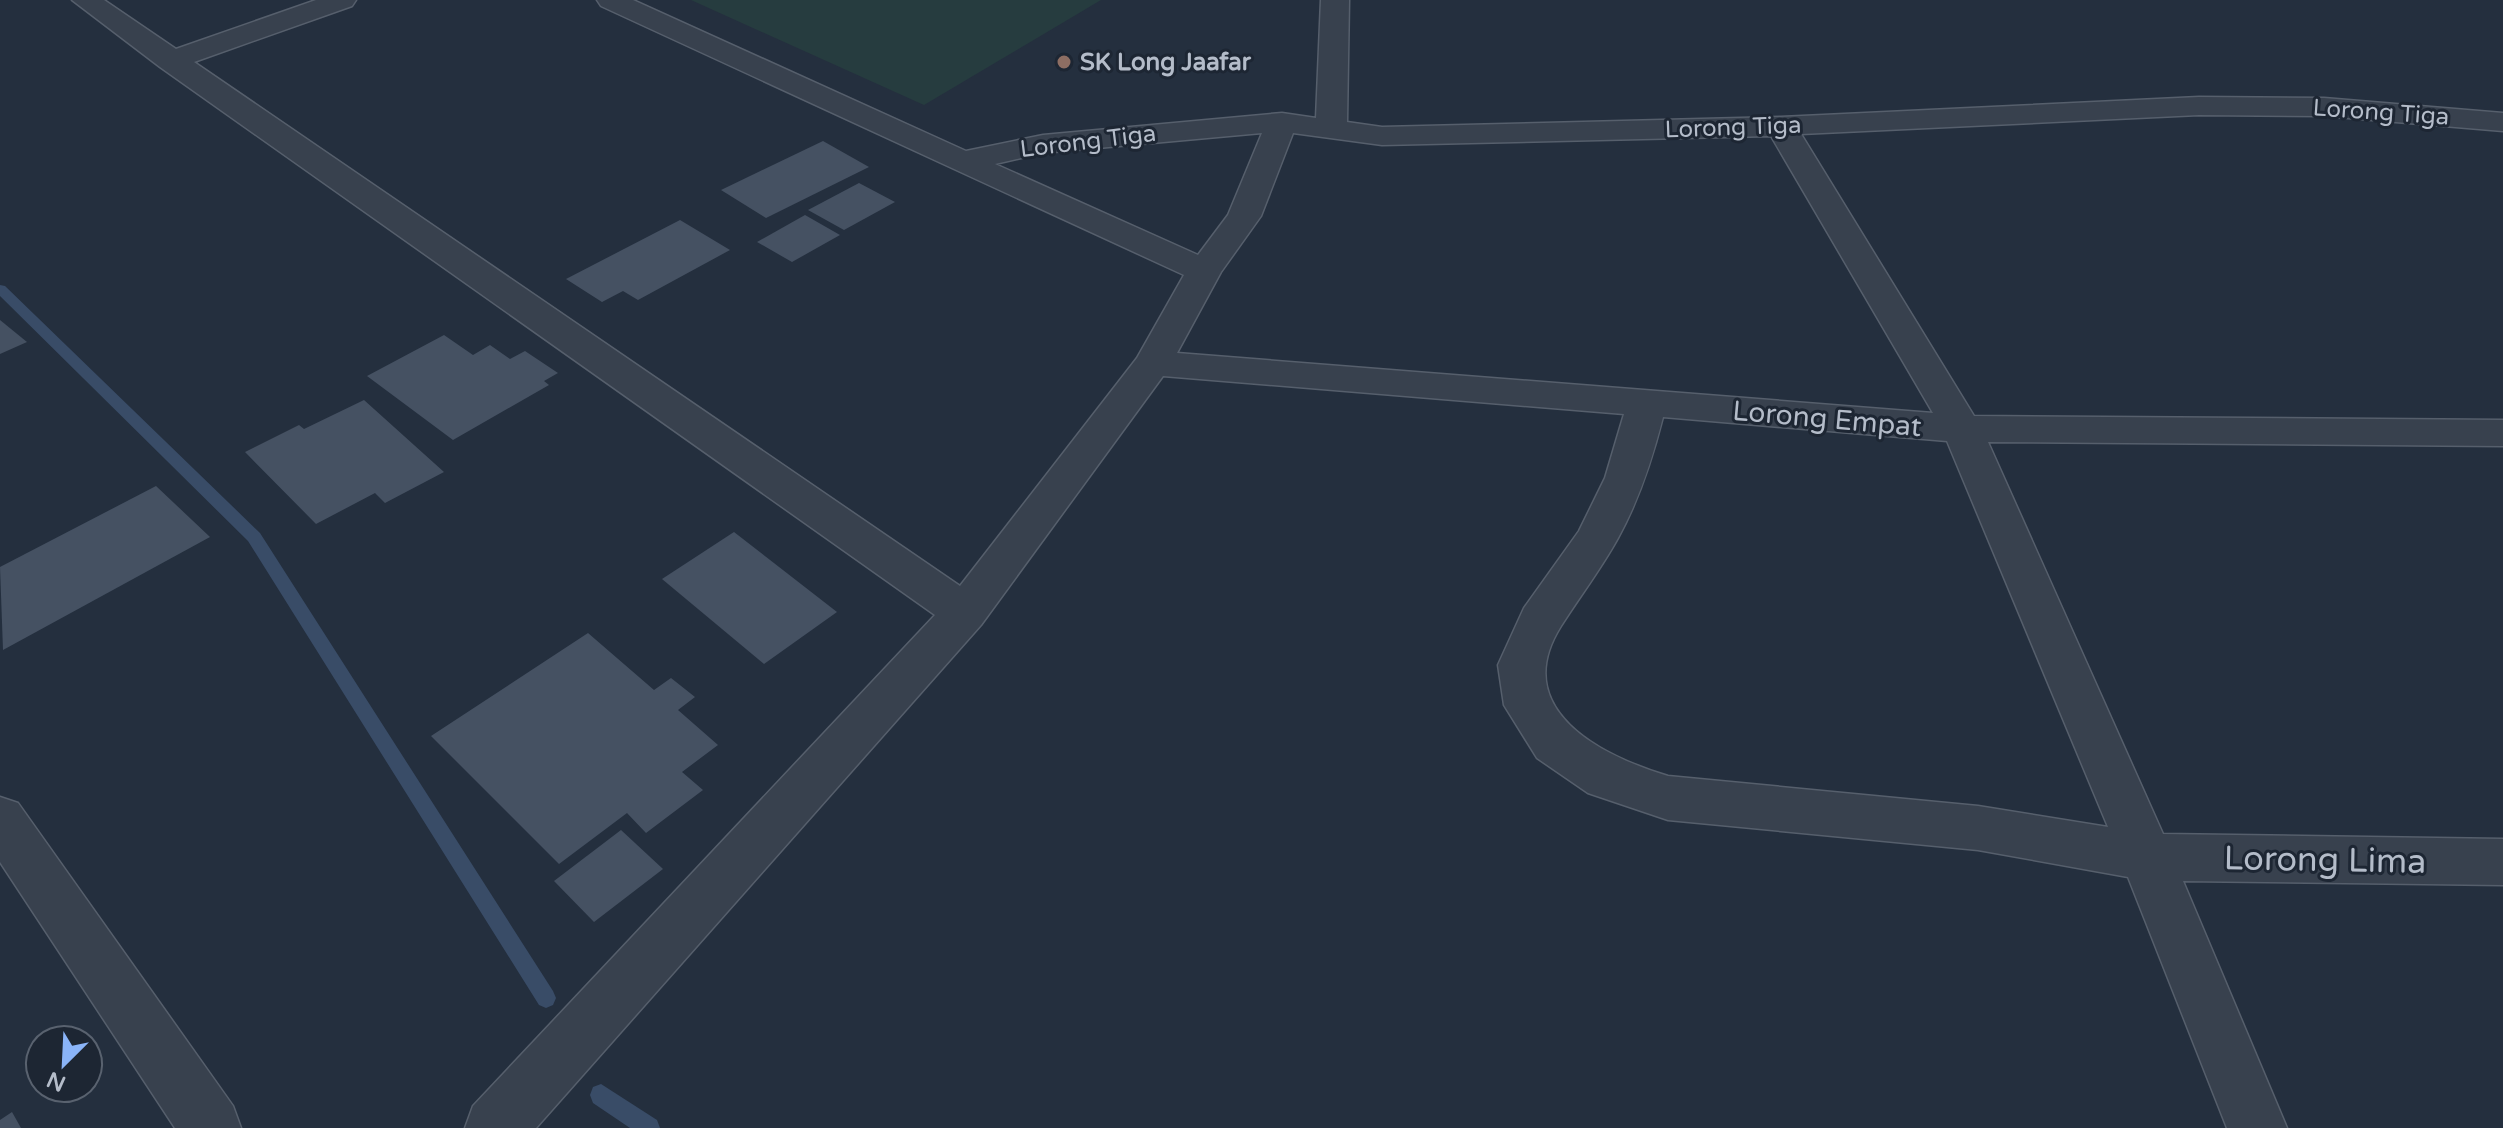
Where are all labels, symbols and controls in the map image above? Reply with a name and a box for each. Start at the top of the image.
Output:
place label: SK Long Jaafar [1080,48,1252,77]
marker: SK Long Jaafar [1055,53,1073,71]
street label: Lorong Tiga [2312,93,2450,132]
street label: Lorong Tiga [1664,111,1802,144]
street label: Lorong Tiga [1018,119,1158,164]
street label: Lorong Empat [1731,394,1923,444]
street label: Lorong Lima [2223,838,2427,883]
north arrow [24,1024,104,1104]
text: N [43,1066,70,1097]

